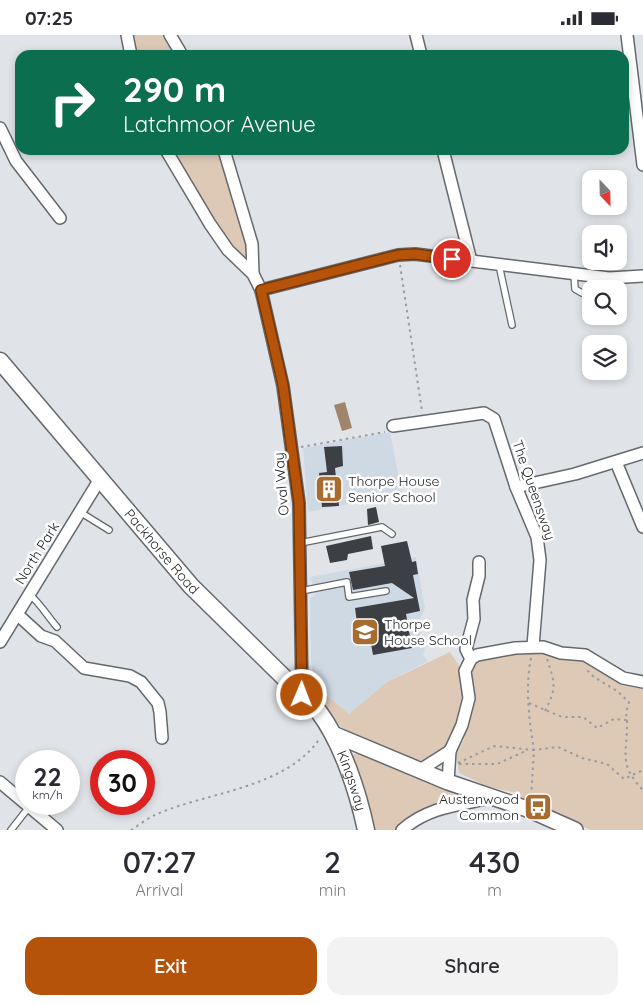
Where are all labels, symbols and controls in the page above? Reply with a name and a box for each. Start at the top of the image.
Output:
text: 07:25 [25,6,73,30]
text: 290 m [123,67,226,111]
icon: right [40,70,105,135]
text: Latchmoor Avenue [123,110,316,138]
north arrow [582,170,628,215]
map controls [582,170,627,380]
button: sound [582,225,627,270]
pin [431,238,473,280]
icon: arrive [438,245,466,273]
button: search [582,280,627,325]
button: layers [582,335,627,380]
street label: The Queensway [508,438,560,542]
street label: Oval Way [269,452,293,516]
place label: Thorpe House Senior School [348,472,440,506]
building icon: Thorpe House Senior School [314,474,344,504]
street label: Packhorse Road [121,505,203,598]
street label: North Park [11,518,63,588]
place label: Thorpe House School [384,615,472,649]
school or university icon: Thorpe House School [350,617,380,647]
position arrow [275,668,327,720]
street label: Kingsway [333,747,370,813]
speed limit sign: 30 [90,750,155,815]
text: 22 [33,761,62,792]
text: km/h [32,787,63,802]
place label: Austenwood Common [439,790,519,824]
bus stop icon: Austenwood Common [523,792,553,822]
text: 07:27 [123,843,196,881]
text: 2 [324,843,341,881]
text: 430 [469,843,520,881]
text: Arrival [135,880,183,900]
text: min [319,880,346,900]
text: m [487,880,502,900]
button: Exit [25,937,317,995]
button: Share [327,937,618,995]

